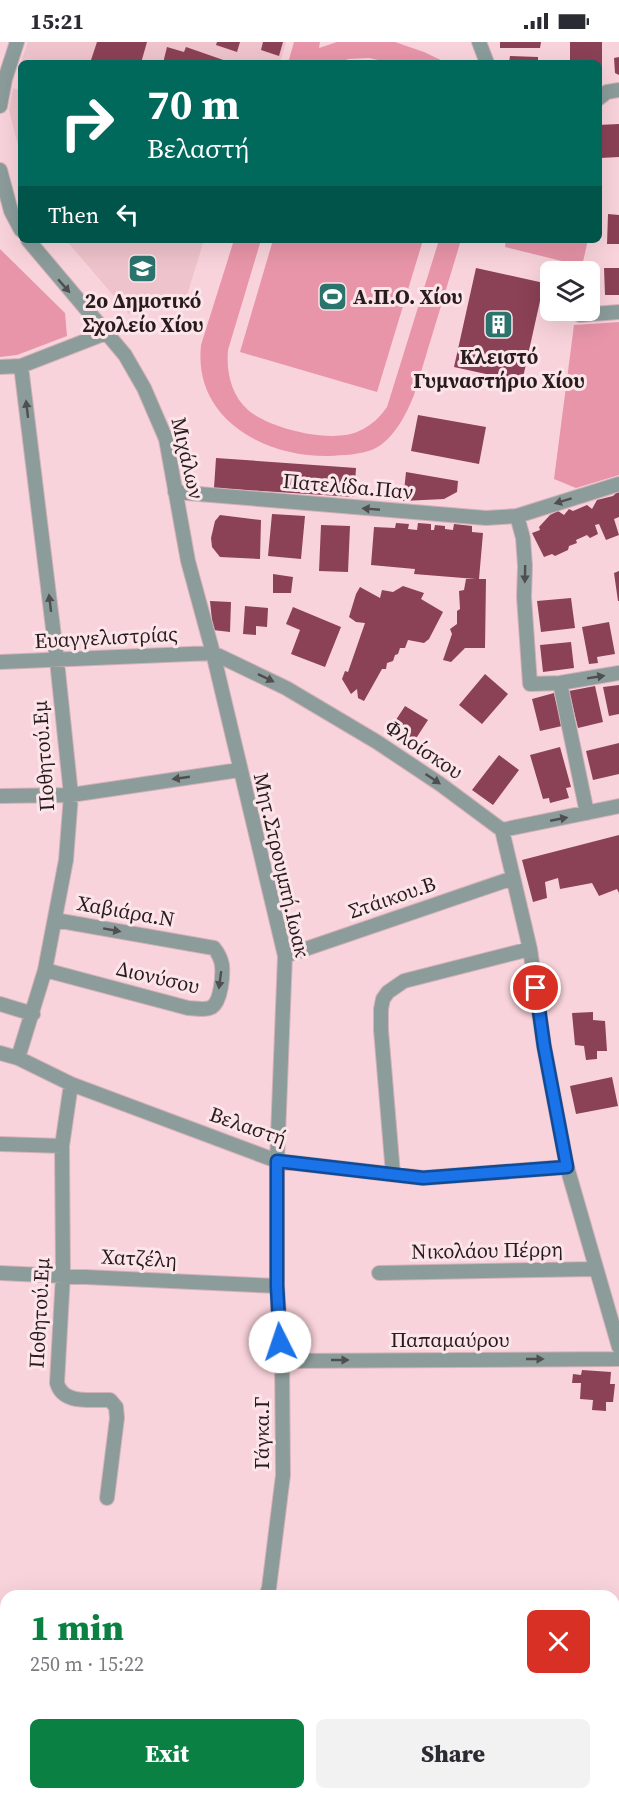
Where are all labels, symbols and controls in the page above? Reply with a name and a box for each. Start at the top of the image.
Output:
text: 15:21 [30,6,84,36]
text: 70 m [147,75,240,133]
icon: right [48,84,126,162]
text: Βελαστή [147,130,249,167]
icon: left [111,198,144,231]
text: Then [48,200,99,230]
school or university icon: 2o Δημοτικό Σχολείο Χίου [127,253,159,285]
map controls [540,261,600,321]
button: layers [540,261,600,321]
one-way arrow [57,278,71,293]
sports icon: Α.Π.Ο. Χίου [316,280,348,312]
place label: Α.Π.Ο. Χίου [353,282,463,311]
place label: 2o Δημοτικό Σχολείο Χίου [82,286,204,339]
building icon: Κλειστό Γυμναστήριο Χίου [483,309,515,341]
place label: Κλειστό Γυμναστήριο Χίου [413,342,585,395]
one-way arrow [22,400,31,419]
street label: Μιχάλων [165,414,211,502]
street label: Πατελίδα.Παν [282,466,414,506]
one-way arrow [554,497,572,506]
one-way arrow [362,504,381,514]
one-way arrow [520,564,530,583]
one-way arrow [45,593,55,612]
street label: Ευαγγελιστρίας [34,619,178,655]
one-way arrow [586,672,605,681]
one-way arrow [257,674,274,683]
street label: Ποθητού.Εμ [25,700,61,812]
street label: Φλοίσκου [379,712,469,786]
street label: Μητ.Στρουμπή.Ιωακ [247,770,317,960]
one-way arrow [424,773,440,785]
one-way arrow [172,774,191,783]
one-way arrow [550,814,569,823]
street label: Στάικου.Β [345,869,439,925]
street label: Χαβιάρα.Ν [75,888,177,934]
one-way arrow [103,926,122,935]
street label: Διονύσου [114,953,202,1001]
pin [510,962,561,1013]
one-way arrow [216,970,225,989]
icon: arrive [519,971,552,1004]
street label: Βελαστή [206,1099,290,1153]
street label: Νικολάου Πέρρη [411,1234,563,1266]
street label: Χατζέλη [100,1242,178,1274]
street label: Ποθητού.Εμ [22,1257,56,1369]
position arrow [248,1310,312,1374]
street label: Παπαμαύρου [390,1325,510,1354]
one-way arrow [526,1354,545,1364]
one-way arrow [331,1356,350,1365]
street label: Γάγκα.Γ [247,1396,276,1469]
text: 1 min [30,1603,124,1652]
button: close [527,1610,590,1673]
text: 250 m · 15:22 [30,1650,144,1678]
button: Exit [30,1719,304,1788]
button: Share [316,1719,590,1788]

